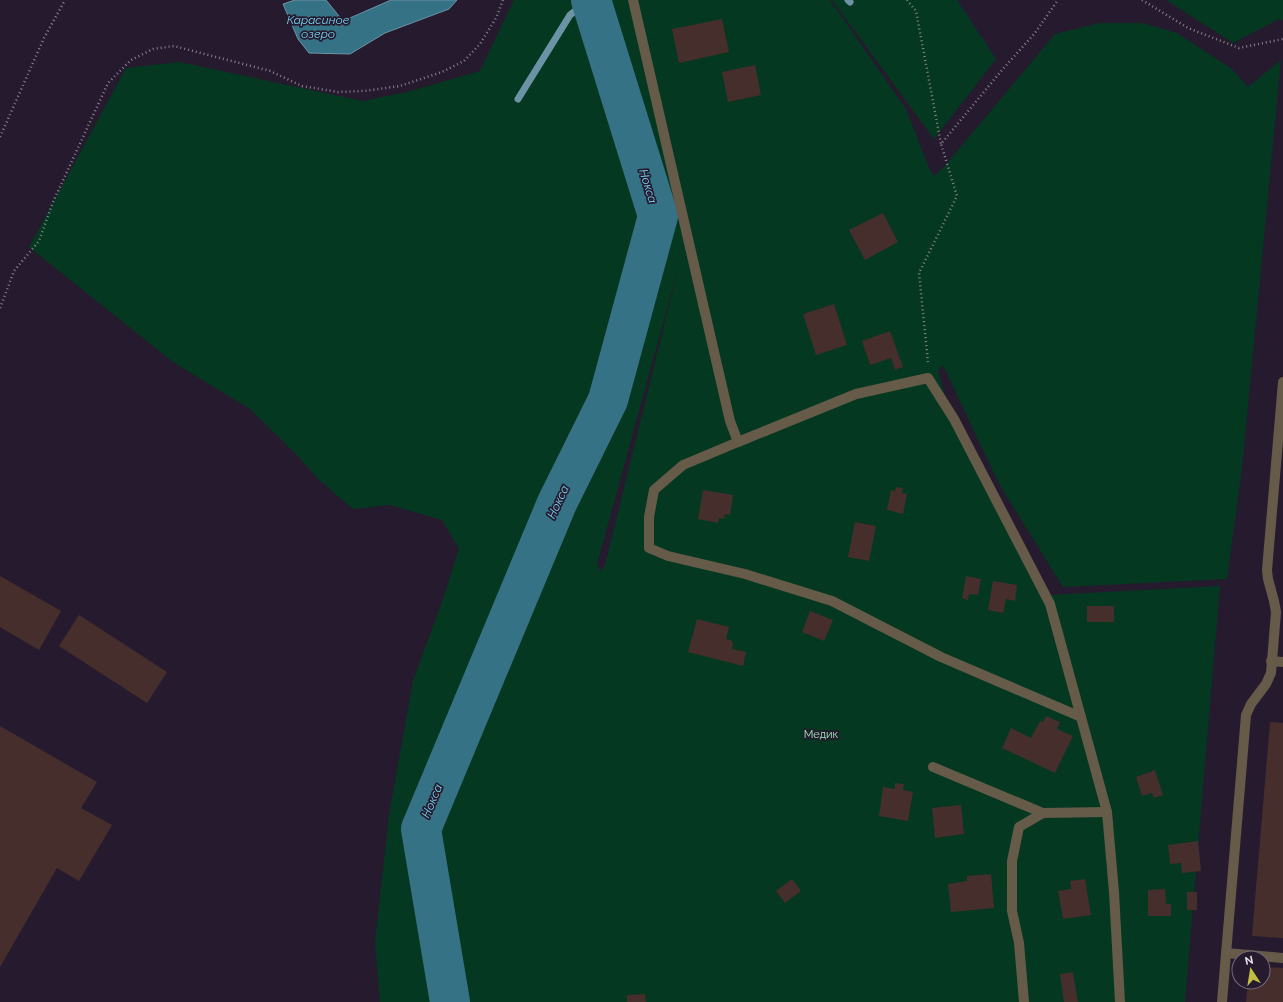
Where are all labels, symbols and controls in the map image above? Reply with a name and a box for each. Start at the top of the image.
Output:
water label: Карасиное озеро [287,13,350,41]
water label: Нокса [636,167,660,205]
water label: Нокса [544,483,572,521]
park label: Медик [804,728,839,741]
water label: Нокса [419,782,445,820]
north arrow [1231,950,1271,990]
text: N [1244,953,1254,968]

